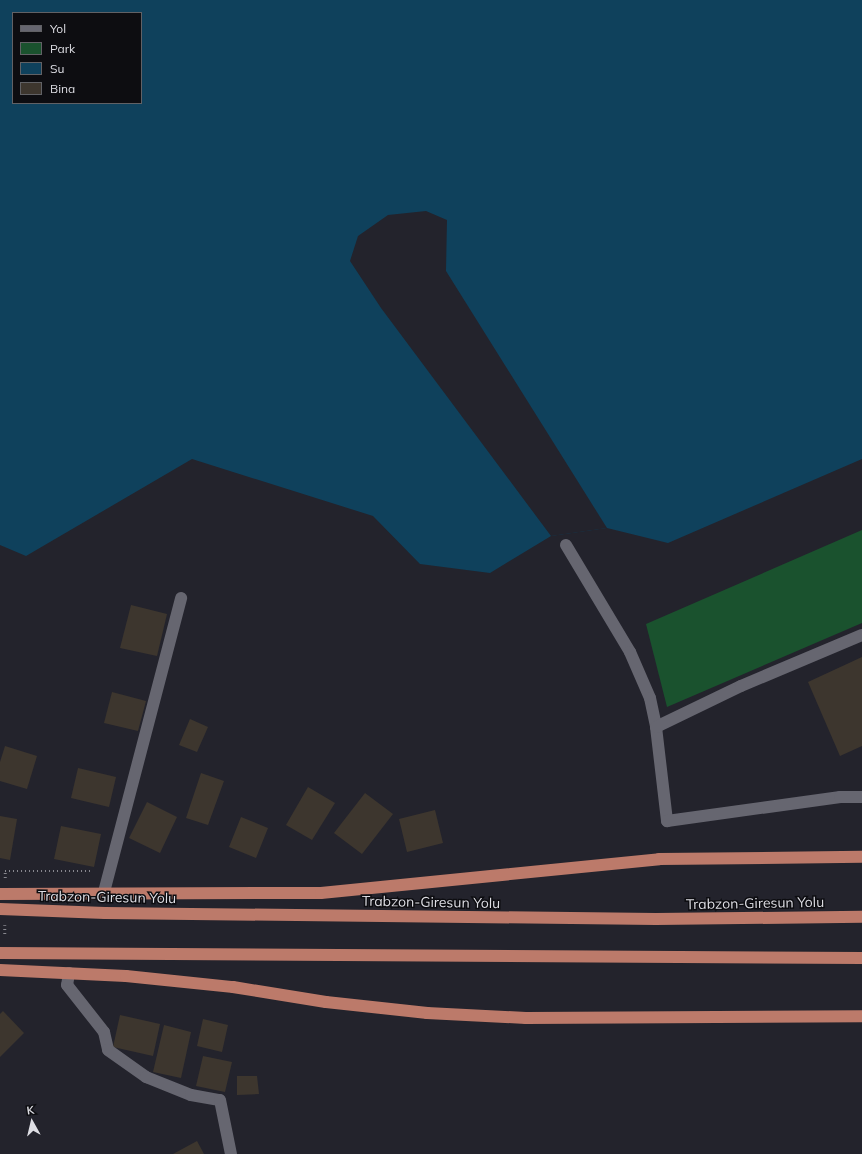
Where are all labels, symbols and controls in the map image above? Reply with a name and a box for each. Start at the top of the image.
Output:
legend [12,12,142,104]
text: Yol [50,21,66,36]
text: Park [50,41,75,56]
text: Su [50,61,64,76]
text: Bina [50,81,75,96]
street label: Trabzon-Giresun Yolu [38,887,176,907]
street label: Trabzon-Giresun Yolu [362,892,500,912]
street label: Trabzon-Giresun Yolu [686,893,824,913]
north arrow [12,1102,52,1142]
text: K [26,1103,35,1118]

